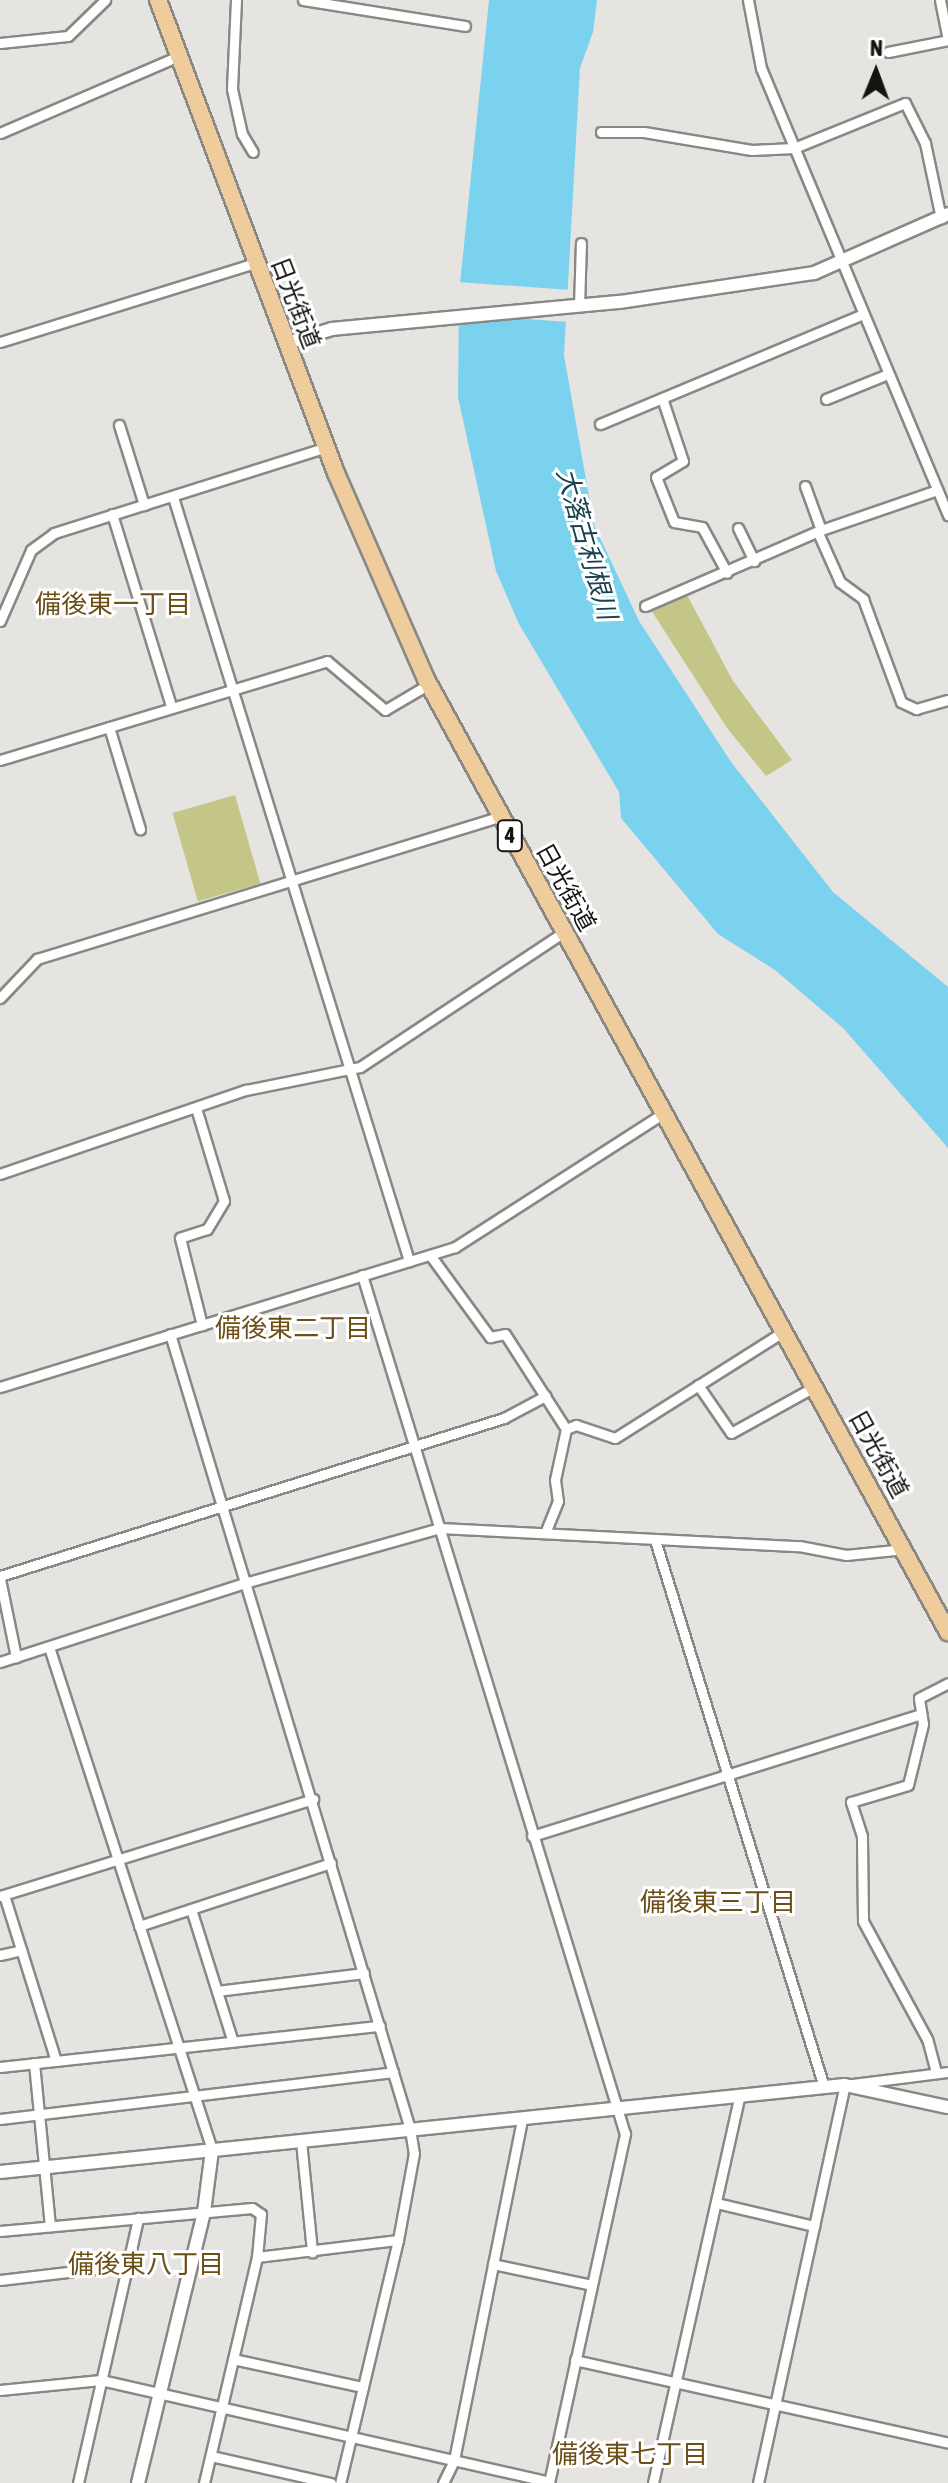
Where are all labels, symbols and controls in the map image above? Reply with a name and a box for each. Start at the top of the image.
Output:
north arrow [836,32,916,112]
text: N [870,35,883,61]
street label: 日光街道 [265,253,327,353]
water label: 大落古利根川 [550,465,622,623]
district label: 備後東一丁目 [35,589,191,621]
road number: 4 [496,818,524,854]
street label: 日光街道 [530,838,602,936]
district label: 備後東二丁目 [215,1313,371,1345]
street label: 日光街道 [843,1405,915,1503]
district label: 備後東三丁目 [640,1887,796,1919]
district label: 備後東八丁目 [68,2249,224,2281]
district label: 備後東七丁目 [552,2439,708,2471]

